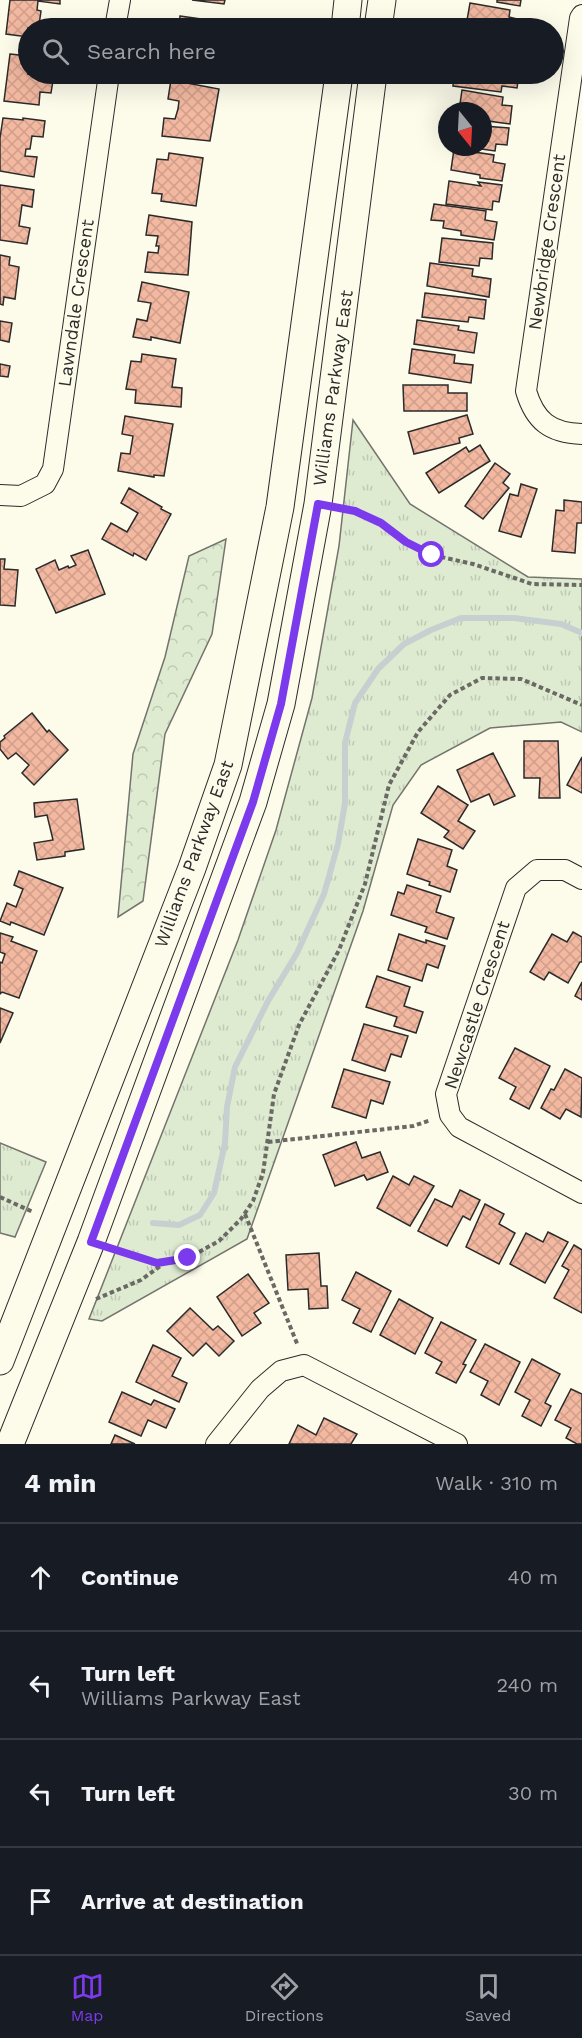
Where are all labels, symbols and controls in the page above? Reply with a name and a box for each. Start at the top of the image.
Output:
search box [18,18,564,84]
icon: search [39,35,72,68]
text: Search here [87,39,216,64]
north arrow [438,102,492,156]
street label: Newbridge Crescent [524,152,569,331]
street label: Lawndale Crescent [53,217,98,388]
street label: Williams Parkway East [308,288,357,487]
route start [418,541,444,567]
street label: Williams Parkway East [150,757,237,950]
street label: Newcastle Crescent [439,918,514,1092]
route end [174,1244,200,1270]
text: 4 min [24,1468,96,1498]
text: Walk · 310 m [435,1471,558,1495]
icon: ahead [24,1561,57,1594]
text: Continue [81,1565,179,1590]
text: 40 m [507,1565,558,1589]
text: Turn left [81,1661,175,1686]
icon: left [24,1669,57,1702]
text: 240 m [496,1673,558,1697]
text: Williams Parkway East [81,1686,301,1710]
icon: left [24,1777,57,1810]
text: Turn left [81,1781,175,1806]
text: 30 m [508,1781,558,1805]
icon: arrive [24,1885,57,1918]
text: Arrive at destination [81,1889,304,1914]
tab: Map [71,1970,104,2025]
tab: Directions [245,1970,324,2025]
tab: Saved [465,1970,511,2025]

